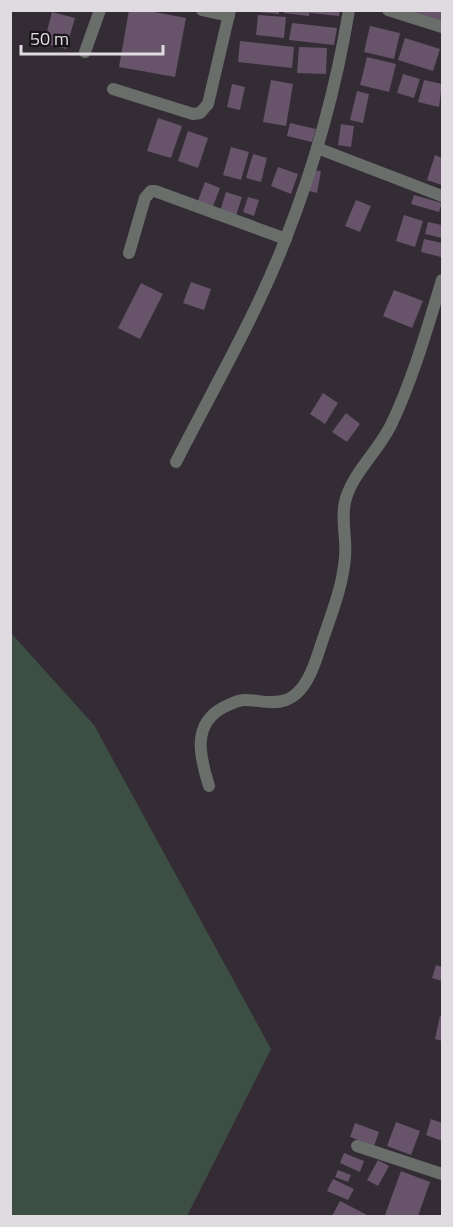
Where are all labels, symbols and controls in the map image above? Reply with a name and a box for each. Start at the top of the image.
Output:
scale bar [21,18,164,56]
text: 50 m [30,25,69,52]

